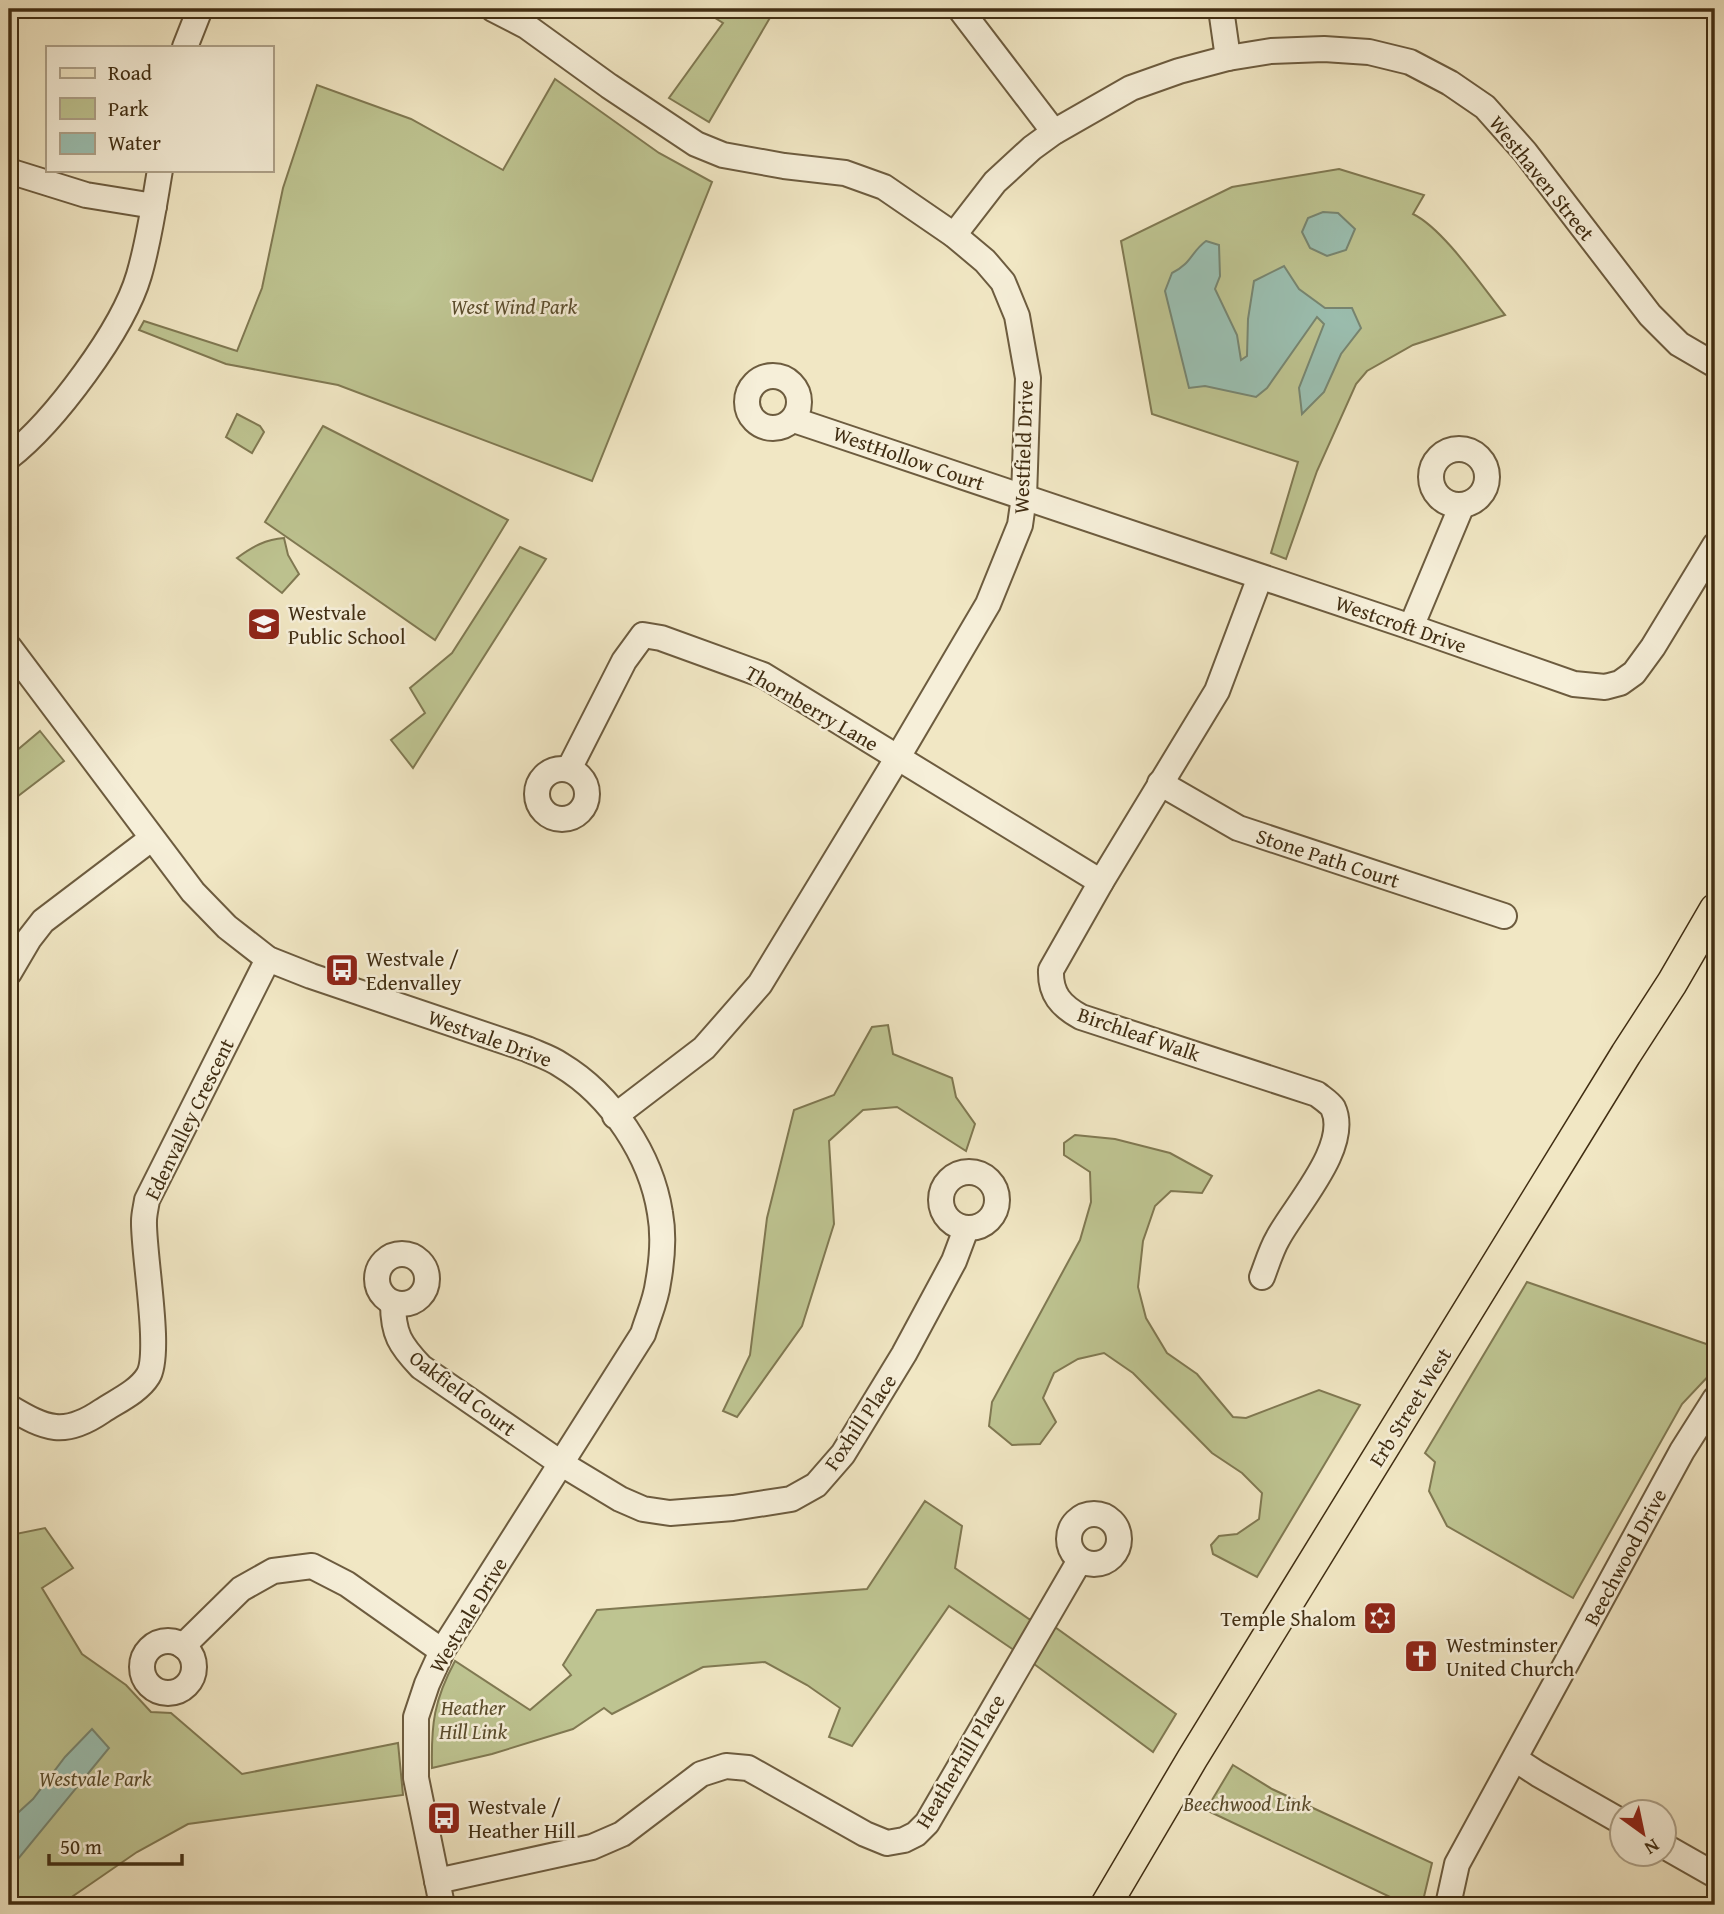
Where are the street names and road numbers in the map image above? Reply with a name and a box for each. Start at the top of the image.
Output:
street label: Westhaven Street [1482,109,1603,248]
street label: Westfield Drive [1005,379,1041,514]
street label: WestHollow Court [829,418,990,499]
street label: Westcroft Drive [1331,587,1471,661]
street label: Thornberry Lane [739,657,885,759]
street label: Stone Path Court [1252,820,1404,896]
street label: Birchleaf Walk [1074,999,1205,1070]
street label: Westvale Drive [424,1001,557,1075]
street label: Edenvalley Crescent [136,1032,242,1205]
street label: Erb Street West [1361,1341,1459,1473]
street label: Oakfield Court [403,1342,524,1444]
street label: Foxhill Place [816,1367,904,1477]
street label: Beechwood Drive [1576,1483,1674,1631]
street label: Westvale Drive [421,1551,515,1679]
street label: Heatherhill Place [908,1688,1012,1834]

